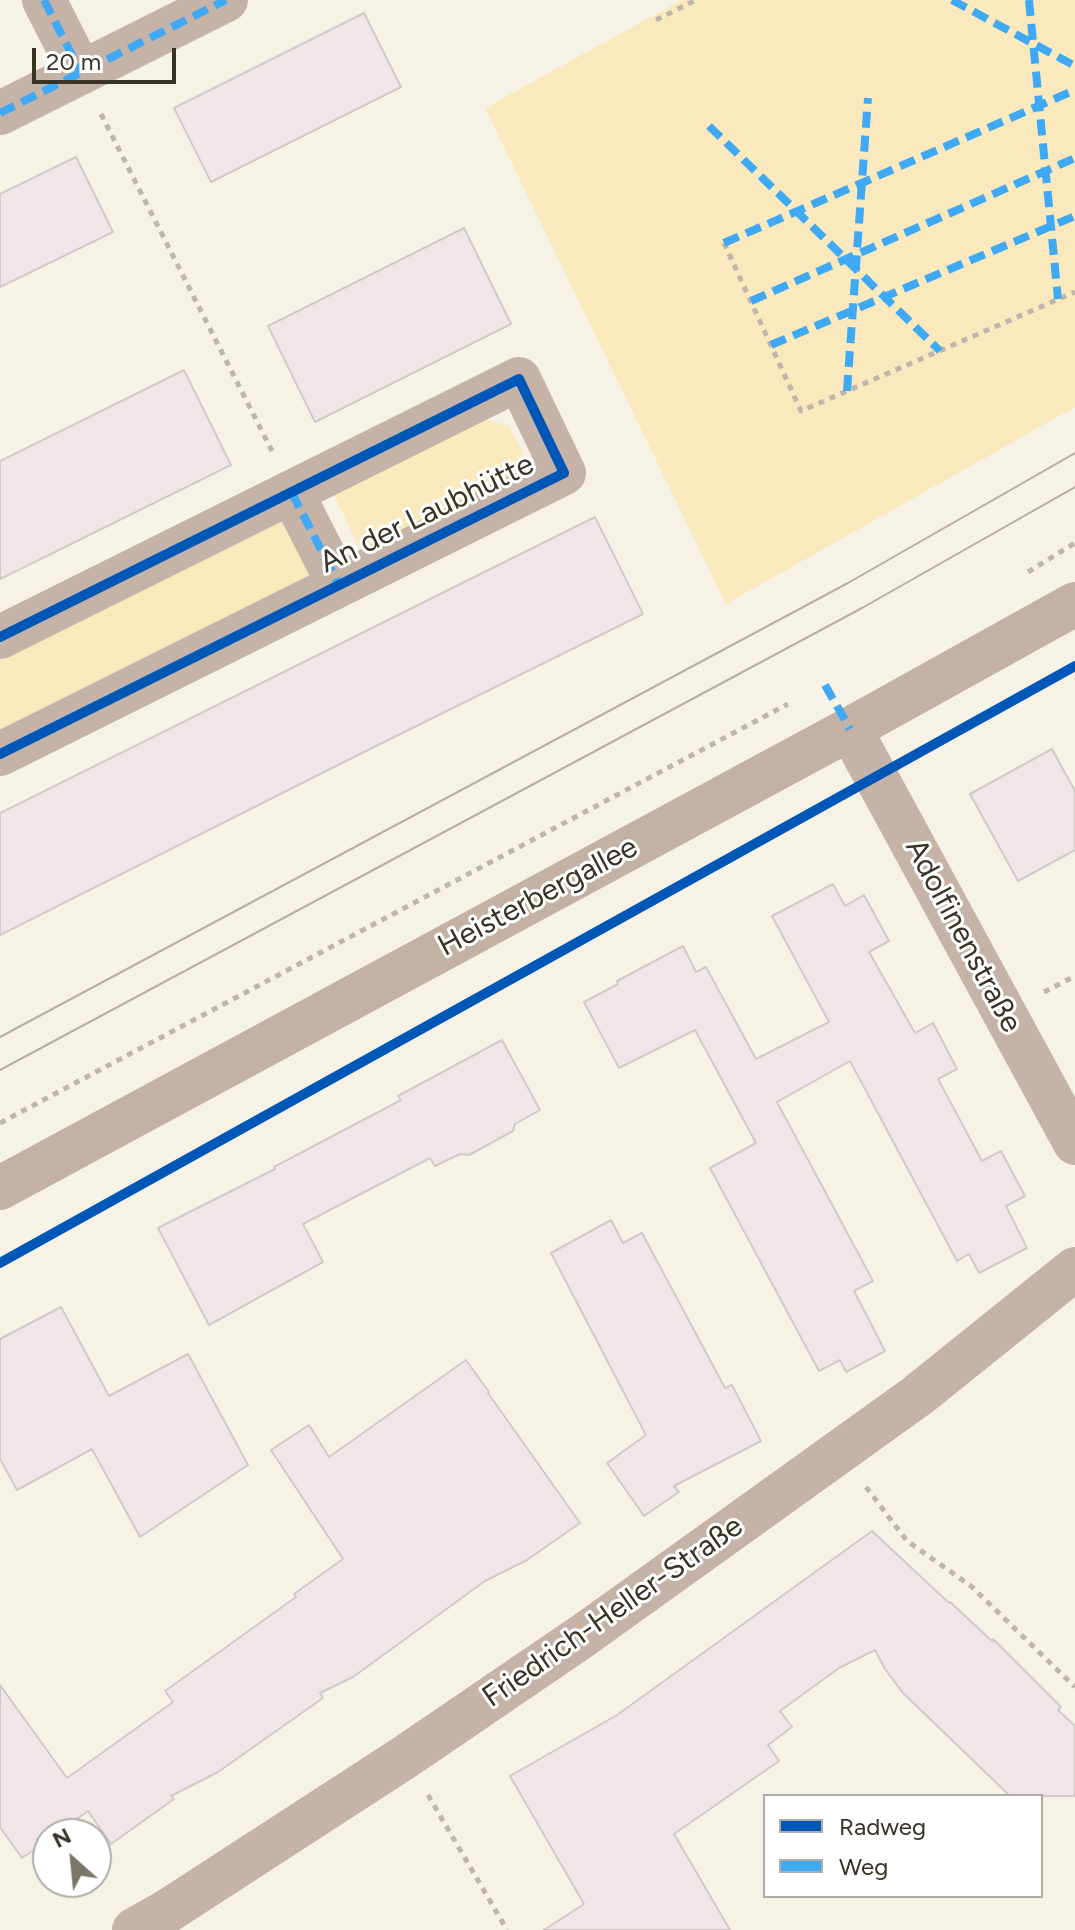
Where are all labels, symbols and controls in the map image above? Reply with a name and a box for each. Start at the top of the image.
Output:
scale bar [36,32,180,82]
text: 20 m [46,47,101,76]
street label: An der Laubhütte [314,447,540,581]
street label: Heisterbergallee [432,829,644,965]
street label: Adolfinenstraße [897,833,1029,1039]
street label: Friedrich-Heller-Straße [476,1509,750,1715]
legend [763,1794,1043,1898]
text: Radweg [839,1812,926,1841]
north arrow [32,1818,112,1898]
text: N [48,1822,75,1854]
text: Weg [839,1852,888,1881]

